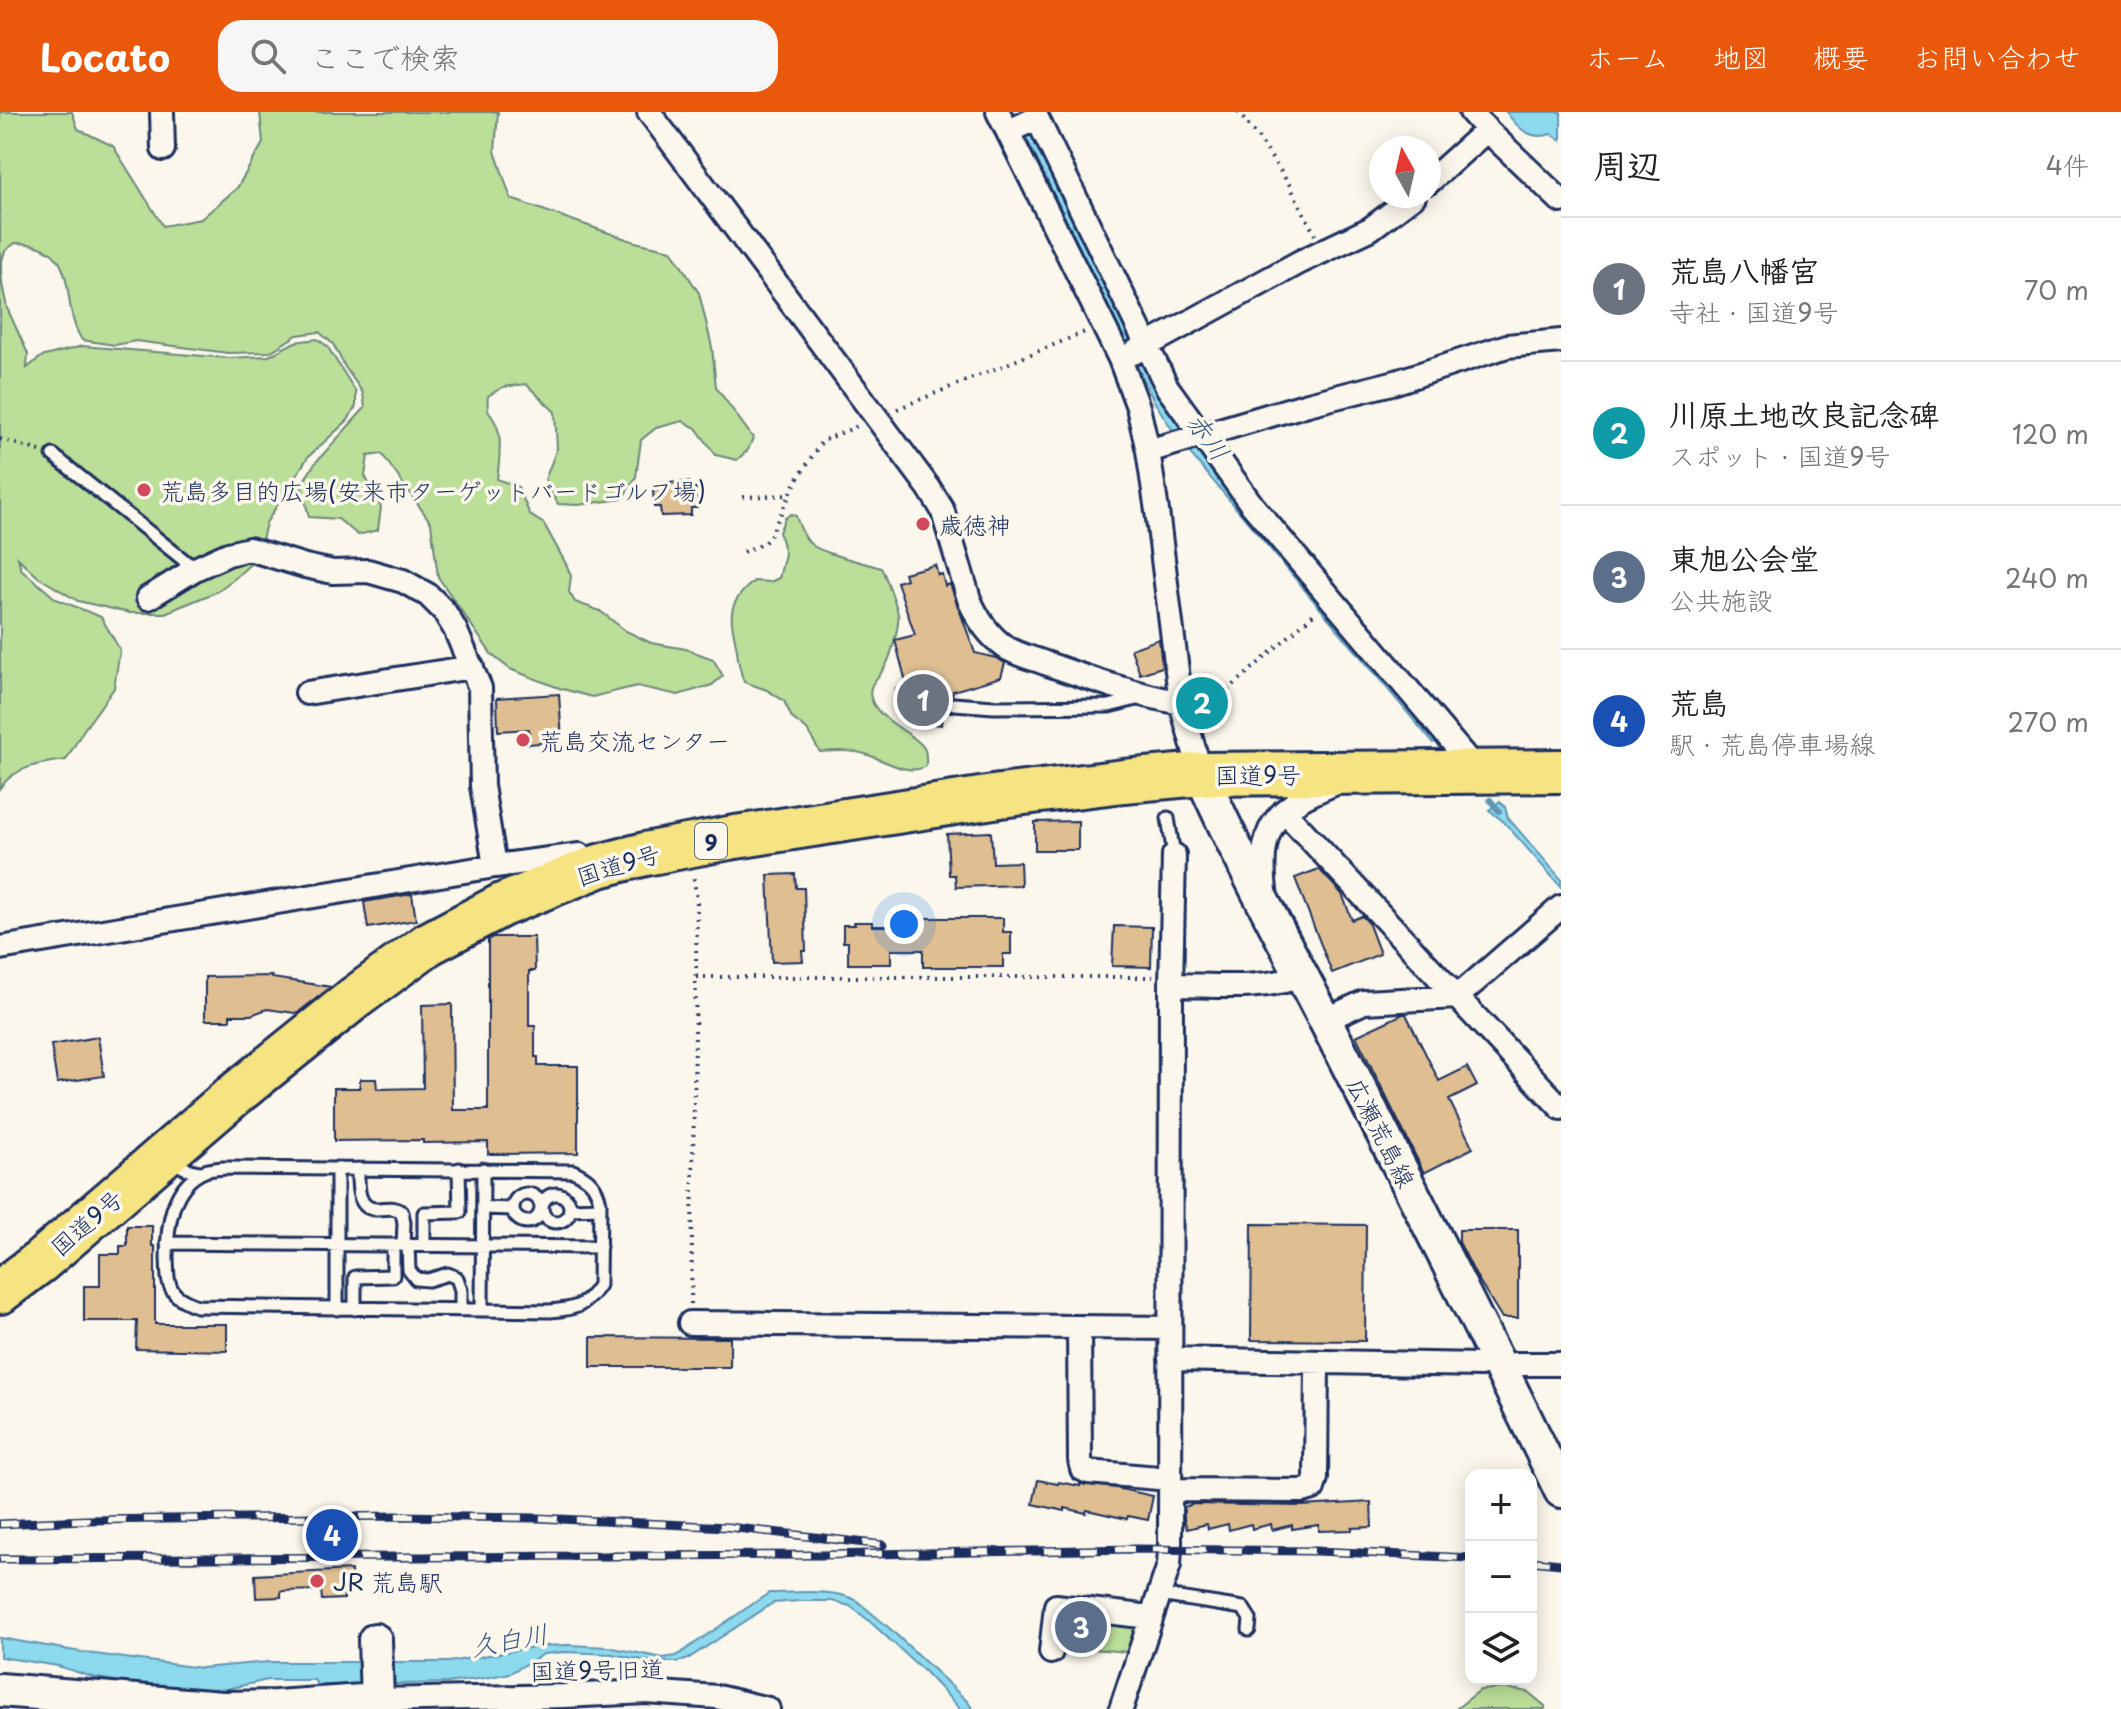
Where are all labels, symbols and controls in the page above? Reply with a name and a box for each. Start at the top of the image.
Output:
search box [218,20,778,92]
text: Locato [40,28,170,85]
icon: search [246,34,290,78]
text: ここで検索 [310,34,460,79]
text: ホーム [1586,35,1669,78]
text: 地図 [1713,35,1769,78]
text: 概要 [1813,35,1869,78]
text: お問い合わせ [1913,35,2081,78]
north arrow [1369,136,1441,208]
text: 周辺 [1593,138,1661,190]
text: 4件 [2046,145,2089,184]
text: 荒島八幡宮 [1669,247,1819,292]
text: 1 [1613,270,1625,309]
text: 70 m [2024,270,2089,309]
text: 寺社 · 国道9号 [1669,292,1839,331]
text: 川原土地改良記念碑 [1669,391,1939,436]
water label: 赤川 [1178,403,1240,469]
text: 2 [1610,414,1628,453]
text: 120 m [2012,414,2089,453]
text: スポット · 国道9号 [1669,436,1891,475]
place label: 荒島多目的広場(安来市ターゲットバードゴルフ場) [160,472,706,508]
marker: 荒島多目的広場(安来市ターゲットバードゴルフ場) [135,481,153,499]
place label: 歳徳神 [939,506,1011,542]
marker: 歳徳神 [914,515,932,533]
text: 東旭公会堂 [1669,535,1819,580]
text: 3 [1610,558,1628,597]
text: 240 m [2005,558,2089,597]
text: 公共施設 [1669,580,1773,619]
pin: 1 [897,670,949,730]
pin: 2 [1176,673,1228,733]
text: 荒島 [1669,679,1729,724]
text: 4 [1610,702,1628,741]
text: 270 m [2008,702,2089,741]
place label: 荒島交流センター [539,722,730,758]
text: 駅 · 荒島停車場線 [1669,724,1875,763]
marker: 荒島交流センター [514,731,532,749]
street label: 国道9号 [1215,756,1301,792]
road number: 9 [695,823,727,859]
street label: 国道9号 [572,834,664,894]
your location [884,904,924,944]
street label: 広瀬荒島線 [1339,1070,1425,1194]
street label: 国道9号 [42,1180,130,1264]
map controls [1465,1469,1537,1685]
button: + [1465,1469,1537,1541]
pin: 4 [306,1505,358,1565]
button: − [1465,1541,1537,1613]
place label: JR 荒島駅 [333,1563,443,1599]
marker: JR 荒島駅 [308,1572,326,1590]
pin: 3 [1055,1597,1107,1657]
water label: 久白川 [467,1613,551,1665]
button: layers [1465,1613,1537,1685]
street label: 国道9号旧道 [530,1650,664,1688]

